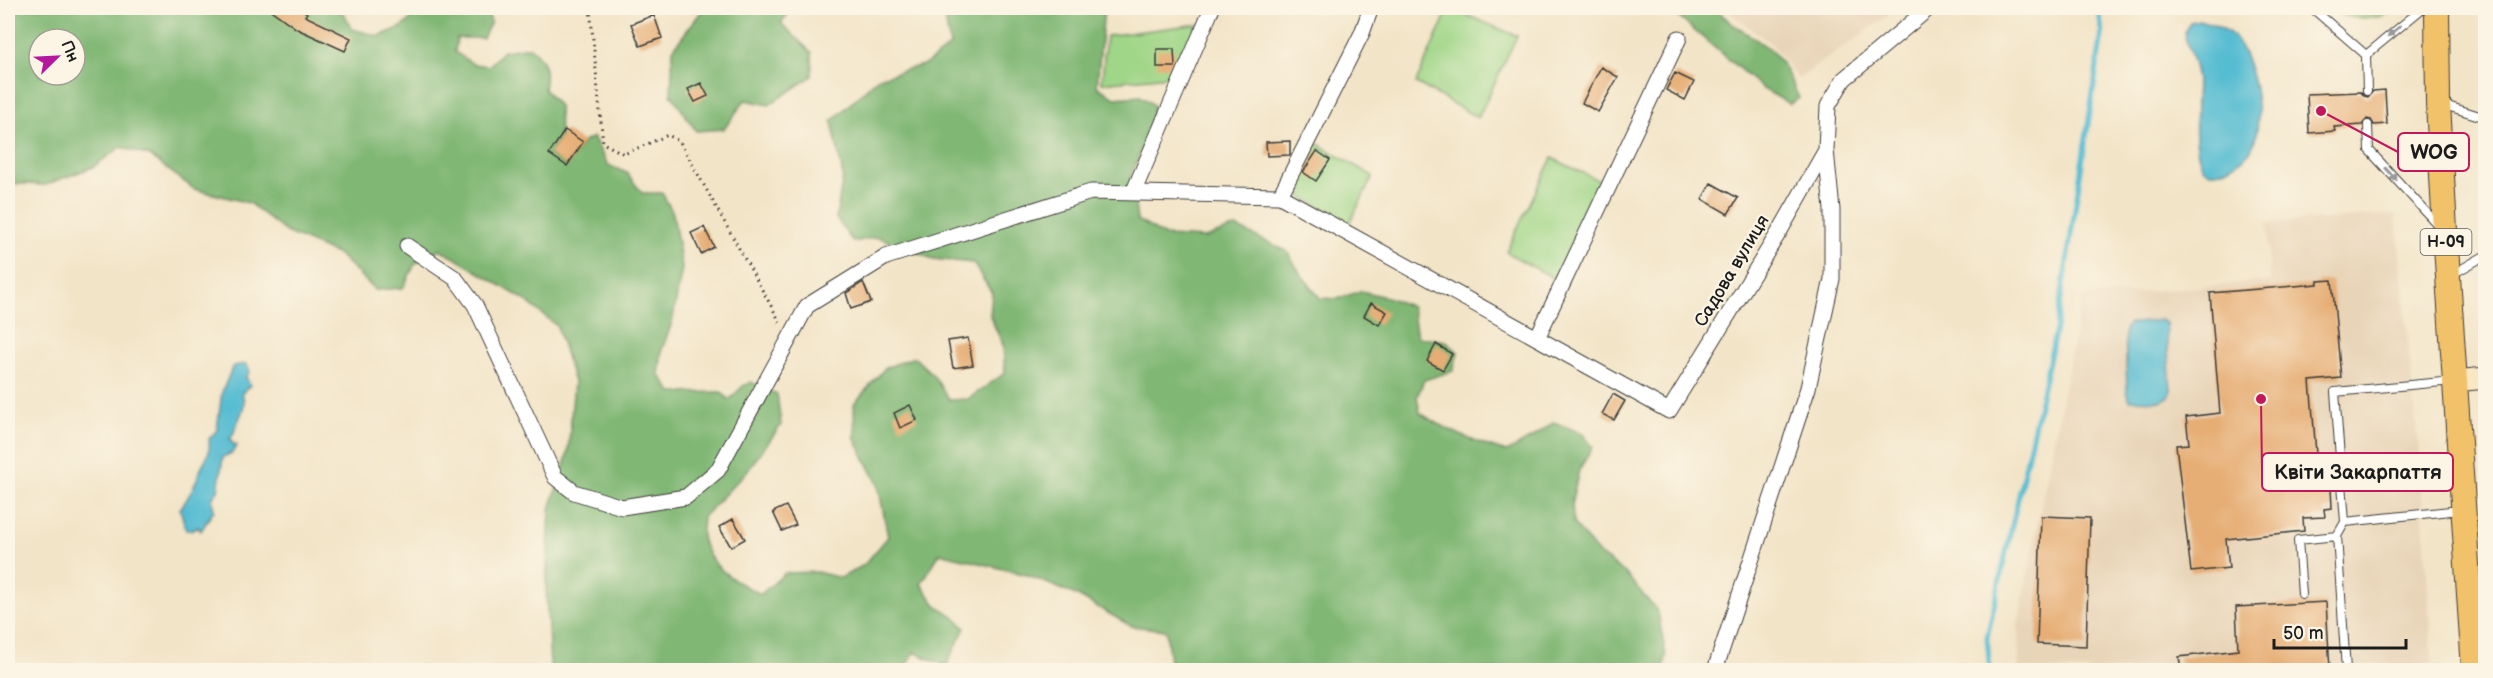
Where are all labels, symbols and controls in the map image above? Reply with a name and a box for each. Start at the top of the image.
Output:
one-way arrow [2386,25,2402,38]
north arrow [27,27,87,87]
text: Пн [56,38,82,65]
callout: WOG [2398,133,2469,171]
text: WOG [2410,141,2458,165]
one-way arrow [2384,167,2398,181]
street label: Садова вулиця [1690,211,1774,331]
road number: Н-09 [2420,229,2472,255]
callout: Квіти Закарпаття [2262,453,2453,491]
text: Квіти Закарпаття [2274,461,2442,485]
scale bar [2274,612,2406,650]
text: 50 m [2283,623,2324,644]

